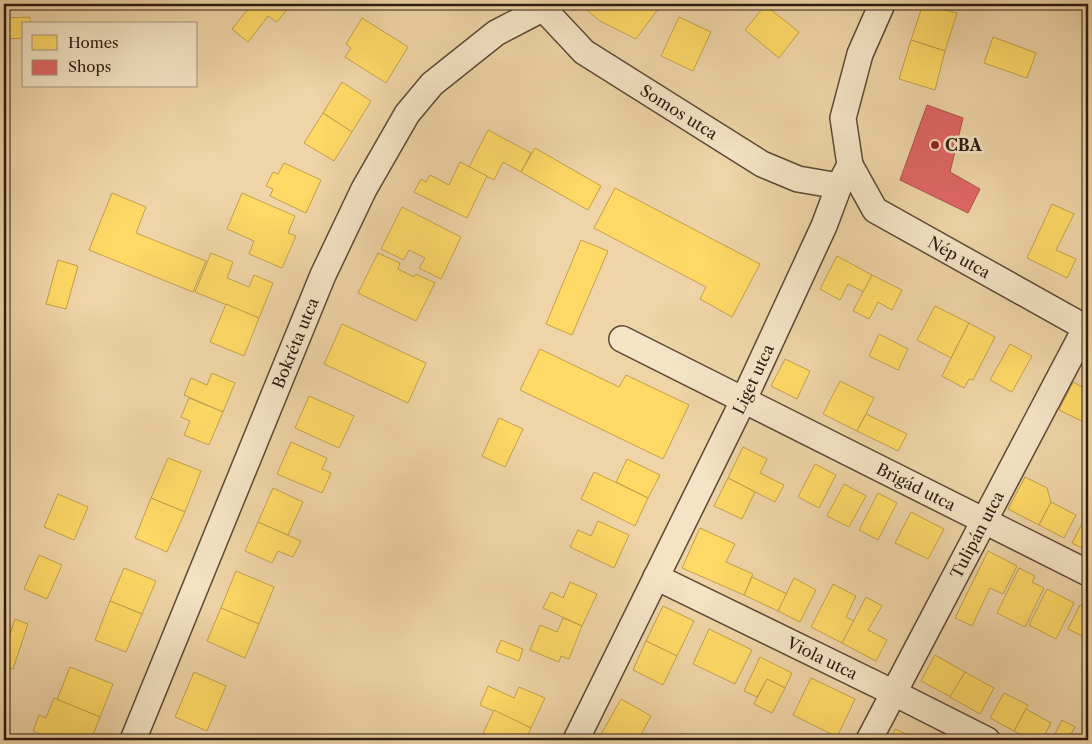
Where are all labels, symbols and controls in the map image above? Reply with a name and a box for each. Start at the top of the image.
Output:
legend [22,22,198,88]
text: Homes [68,33,119,52]
text: Shops [68,57,111,76]
street label: Somos utca [637,80,722,144]
place label: CBA [945,135,982,155]
marker: CBA [929,139,941,151]
street label: Nép utca [925,232,994,283]
street label: Bokréta utca [268,294,323,391]
street label: Liget utca [728,340,778,417]
street label: Brigád utca [873,458,959,515]
street label: Tulipán utca [946,487,1008,582]
street label: Viola utca [783,632,861,684]

